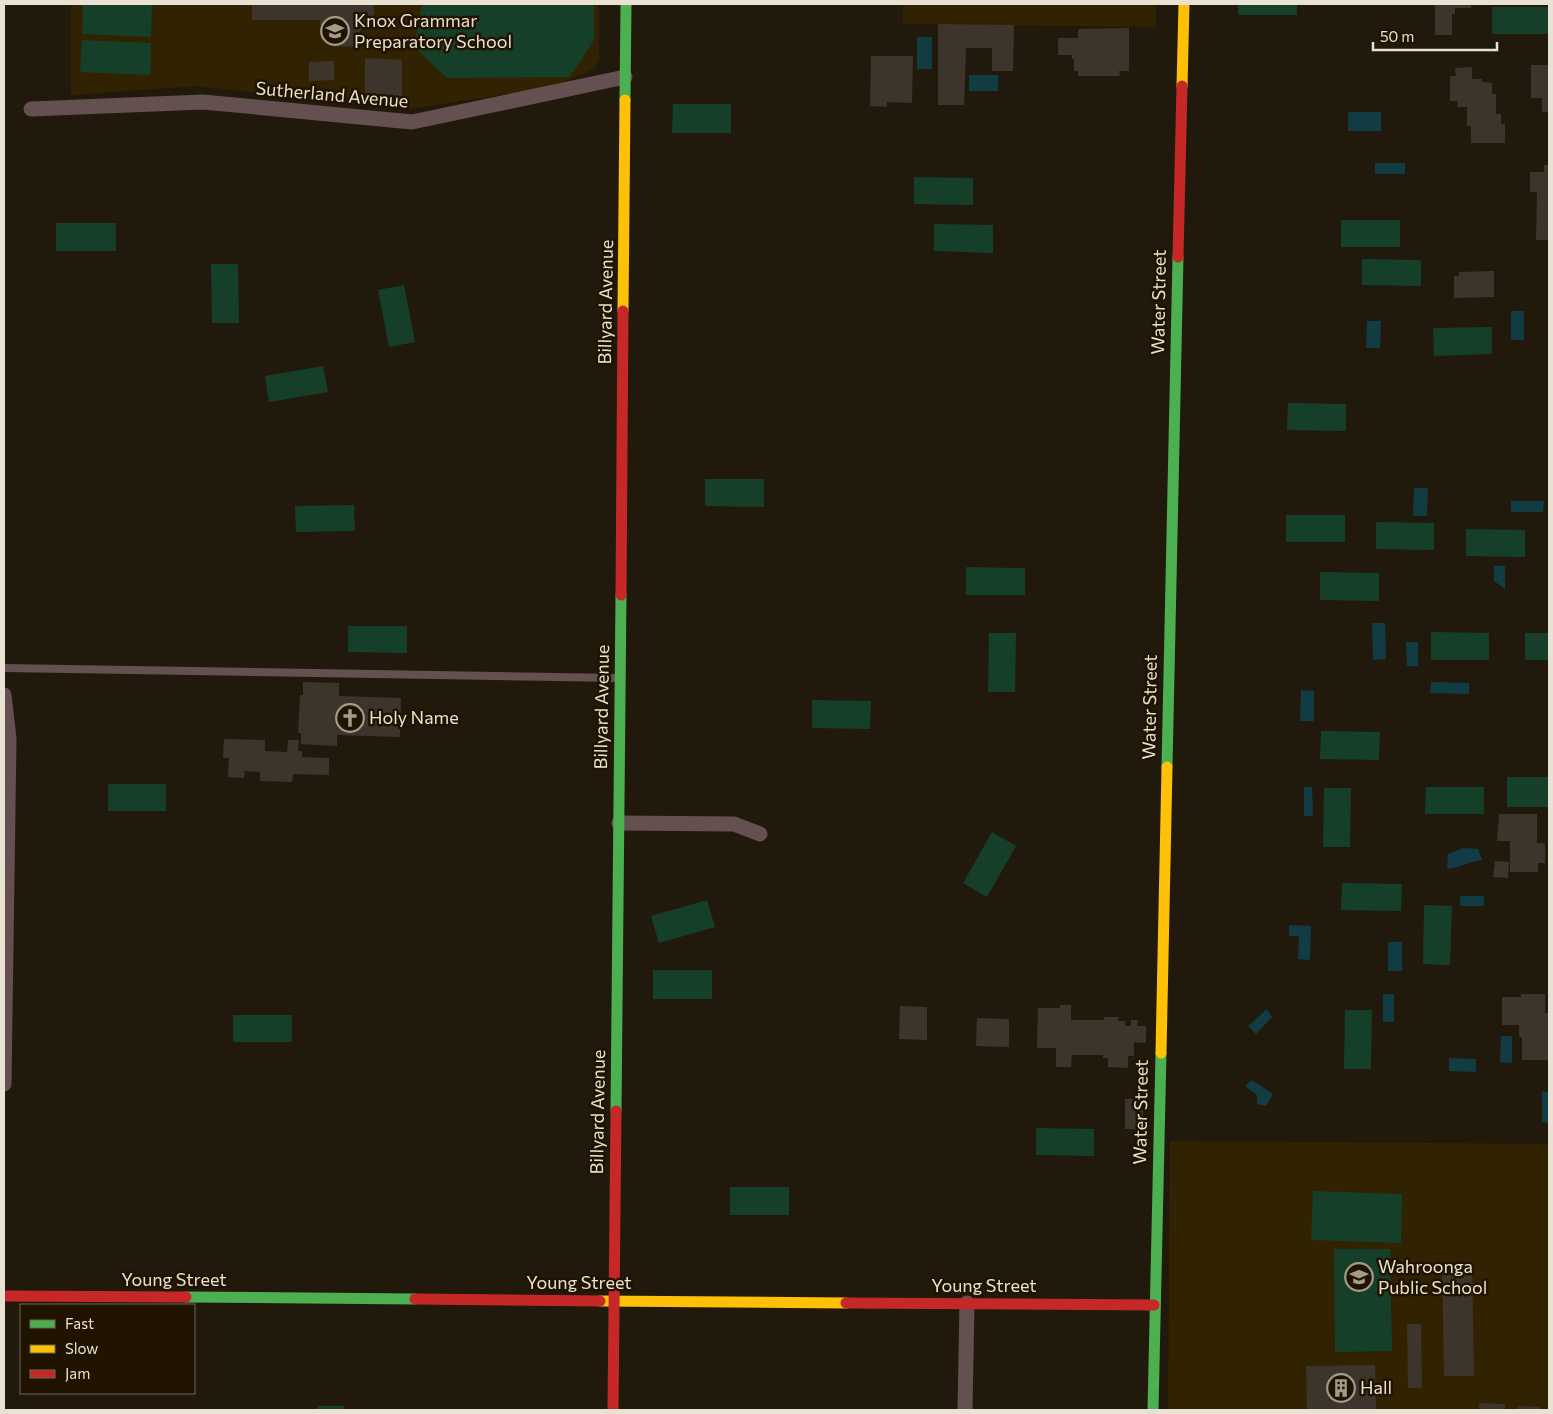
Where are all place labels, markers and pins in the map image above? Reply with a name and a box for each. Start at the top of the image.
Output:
place label: Knox Grammar Preparatory School [354,9,512,52]
school or university icon: Knox Grammar Preparatory School [320,16,350,46]
church icon: Holy Name [335,703,365,733]
place label: Holy Name [369,706,459,728]
place label: Wahroonga Public School [1378,1255,1487,1298]
school or university icon: Wahroonga Public School [1344,1262,1374,1292]
building icon: Hall [1326,1373,1356,1403]
place label: Hall [1360,1376,1392,1398]

